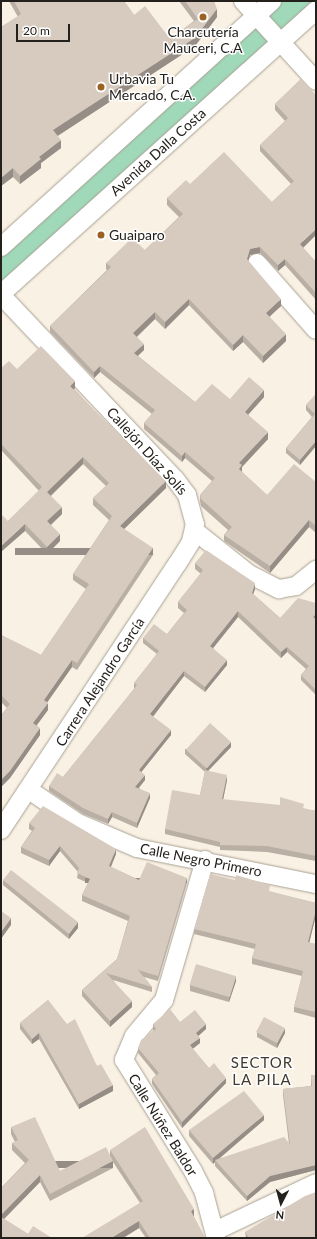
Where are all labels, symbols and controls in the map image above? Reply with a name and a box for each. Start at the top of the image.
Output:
marker: Charcutería Mauceri, C.A [198,12,208,22]
scale bar [18,16,72,42]
text: 20 m [23,23,50,38]
place label: Charcutería Mauceri, C.A [164,24,242,56]
place label: Urbavia Tu Mercado, C.A. [109,71,196,104]
marker: Urbavia Tu Mercado, C.A. [96,82,106,92]
street label: Avenida Dalla Costa [107,105,209,199]
place label: Guaiparo [109,227,165,243]
marker: Guaiparo [96,230,106,240]
street label: Callejón Díaz Solís [103,404,191,498]
street label: Carrera Alejandro García [52,614,148,750]
street label: Calle Negro Primero [139,840,263,880]
district label: SECTOR LA PILA [231,1053,293,1088]
street label: Calle Núñez Baldor [125,1071,201,1179]
north arrow [261,1183,301,1223]
text: N [275,1209,285,1222]

